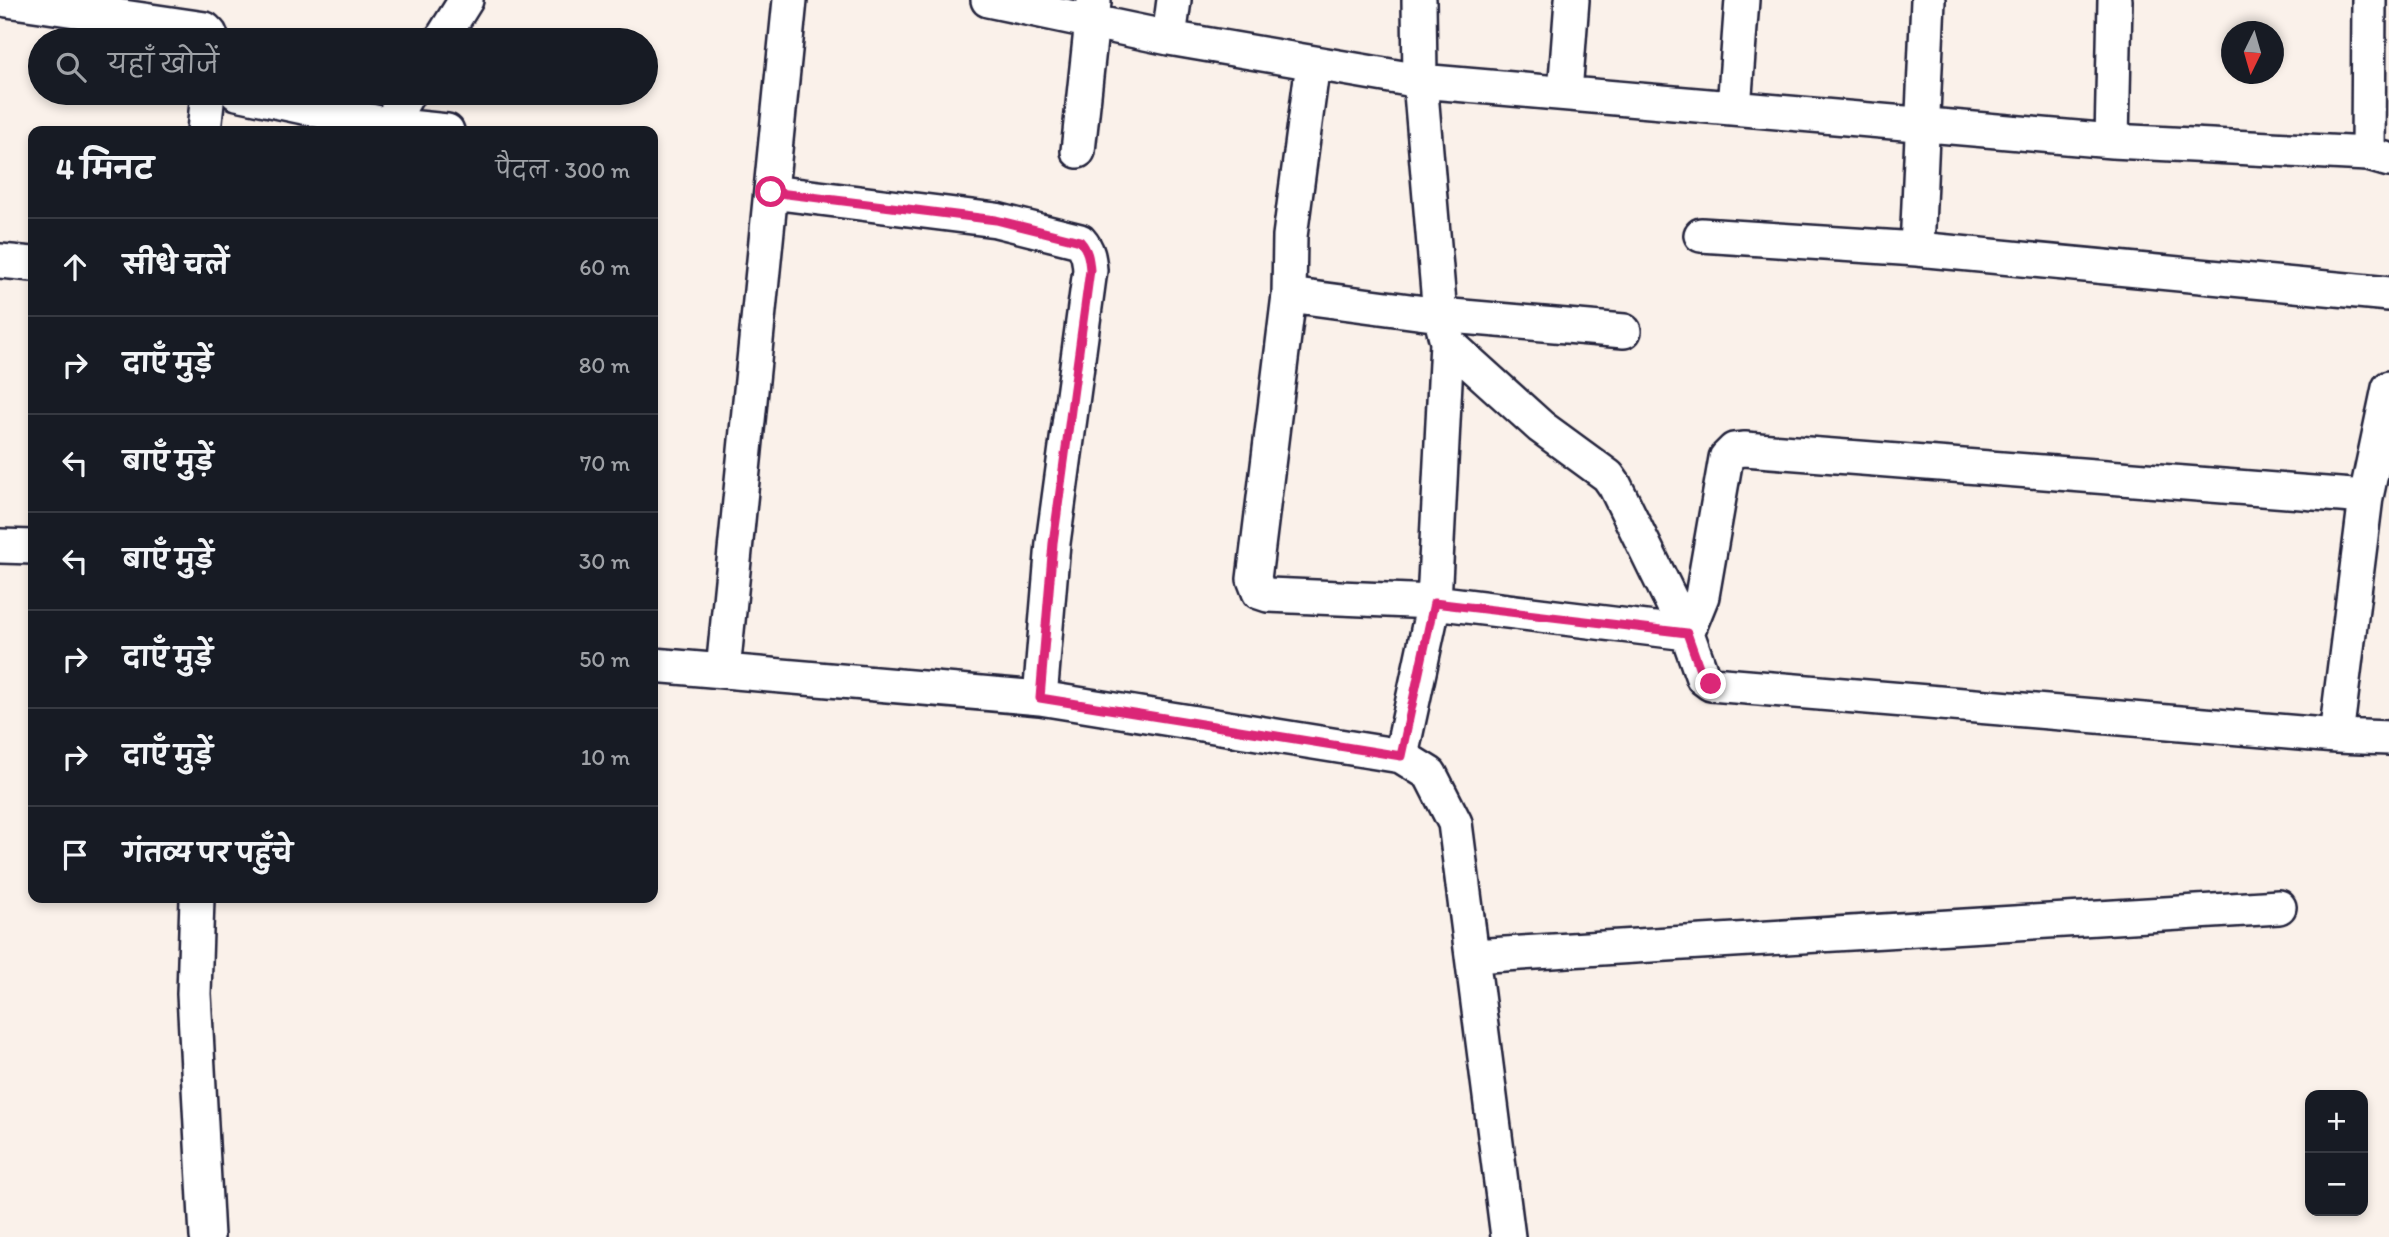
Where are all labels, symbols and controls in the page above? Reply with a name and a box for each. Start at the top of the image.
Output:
north arrow [2221,21,2284,84]
search box [28,28,658,105]
icon: search [52,48,90,86]
text: यहाँ खोजें [108,48,219,80]
text: 4 मिनट [56,150,154,187]
text: पैदल · 300 m [496,156,630,184]
route start [755,176,786,207]
icon: ahead [56,248,94,286]
text: सीधे चलें [123,249,229,281]
text: 60 m [579,253,630,281]
icon: right [56,346,94,384]
text: दाएँ मुड़ें [123,347,213,379]
text: 80 m [579,351,630,379]
icon: left [56,444,94,482]
text: बाएँ मुड़ें [123,445,213,477]
text: 70 m [580,449,630,477]
icon: left [56,542,94,580]
text: बाएँ मुड़ें [123,543,213,575]
text: 30 m [579,547,630,575]
icon: right [56,640,94,678]
text: दाएँ मुड़ें [123,641,213,673]
text: 50 m [579,645,630,673]
route end [1695,668,1726,699]
icon: right [56,738,94,776]
text: दाएँ मुड़ें [123,739,213,771]
text: 10 m [581,743,630,771]
icon: arrive [56,836,94,874]
text: गंतव्य पर पहुँचे [123,837,293,869]
map controls [2305,1090,2368,1216]
button: + [2305,1090,2368,1153]
button: − [2305,1153,2368,1216]

